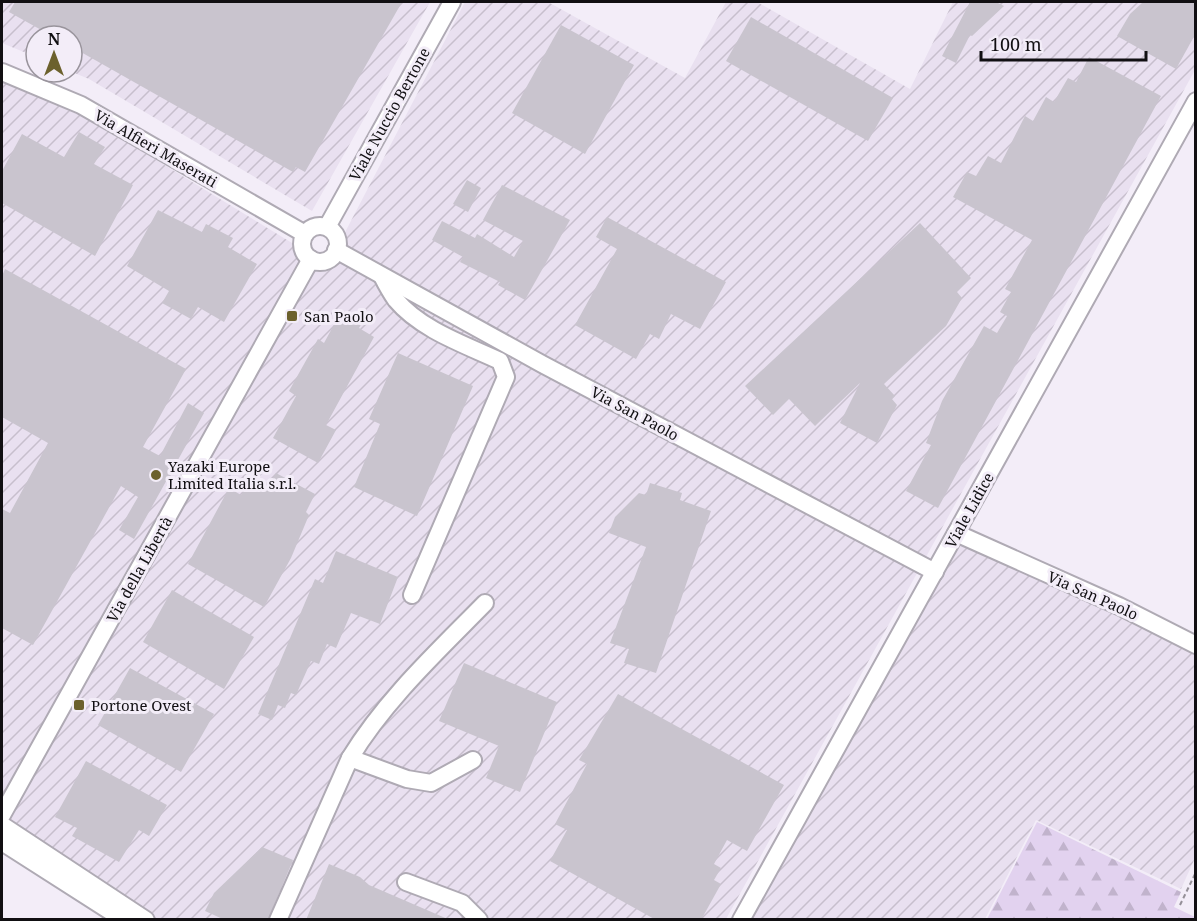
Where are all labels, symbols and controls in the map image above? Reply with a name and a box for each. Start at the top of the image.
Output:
north arrow [24,24,84,84]
scale bar [981,24,1146,62]
text: N [48,28,61,50]
text: 100 m [990,32,1042,56]
street label: Viale Nuccio Bertone [344,44,434,184]
street label: Via Alfieri Maserati [91,105,221,191]
place label: San Paolo [304,306,374,326]
marker: San Paolo [285,309,299,323]
street label: Via San Paolo [588,381,682,445]
place label: Yazaki Europe Limited Italia s.r.l. [167,456,296,493]
marker: Yazaki Europe Limited Italia s.r.l. [149,468,163,482]
street label: Viale Lidice [940,469,998,551]
street label: Via della Libertà [102,512,176,626]
street label: Via San Paolo [1045,566,1141,624]
place label: Portone Ovest [91,695,191,715]
marker: Portone Ovest [72,698,86,712]

